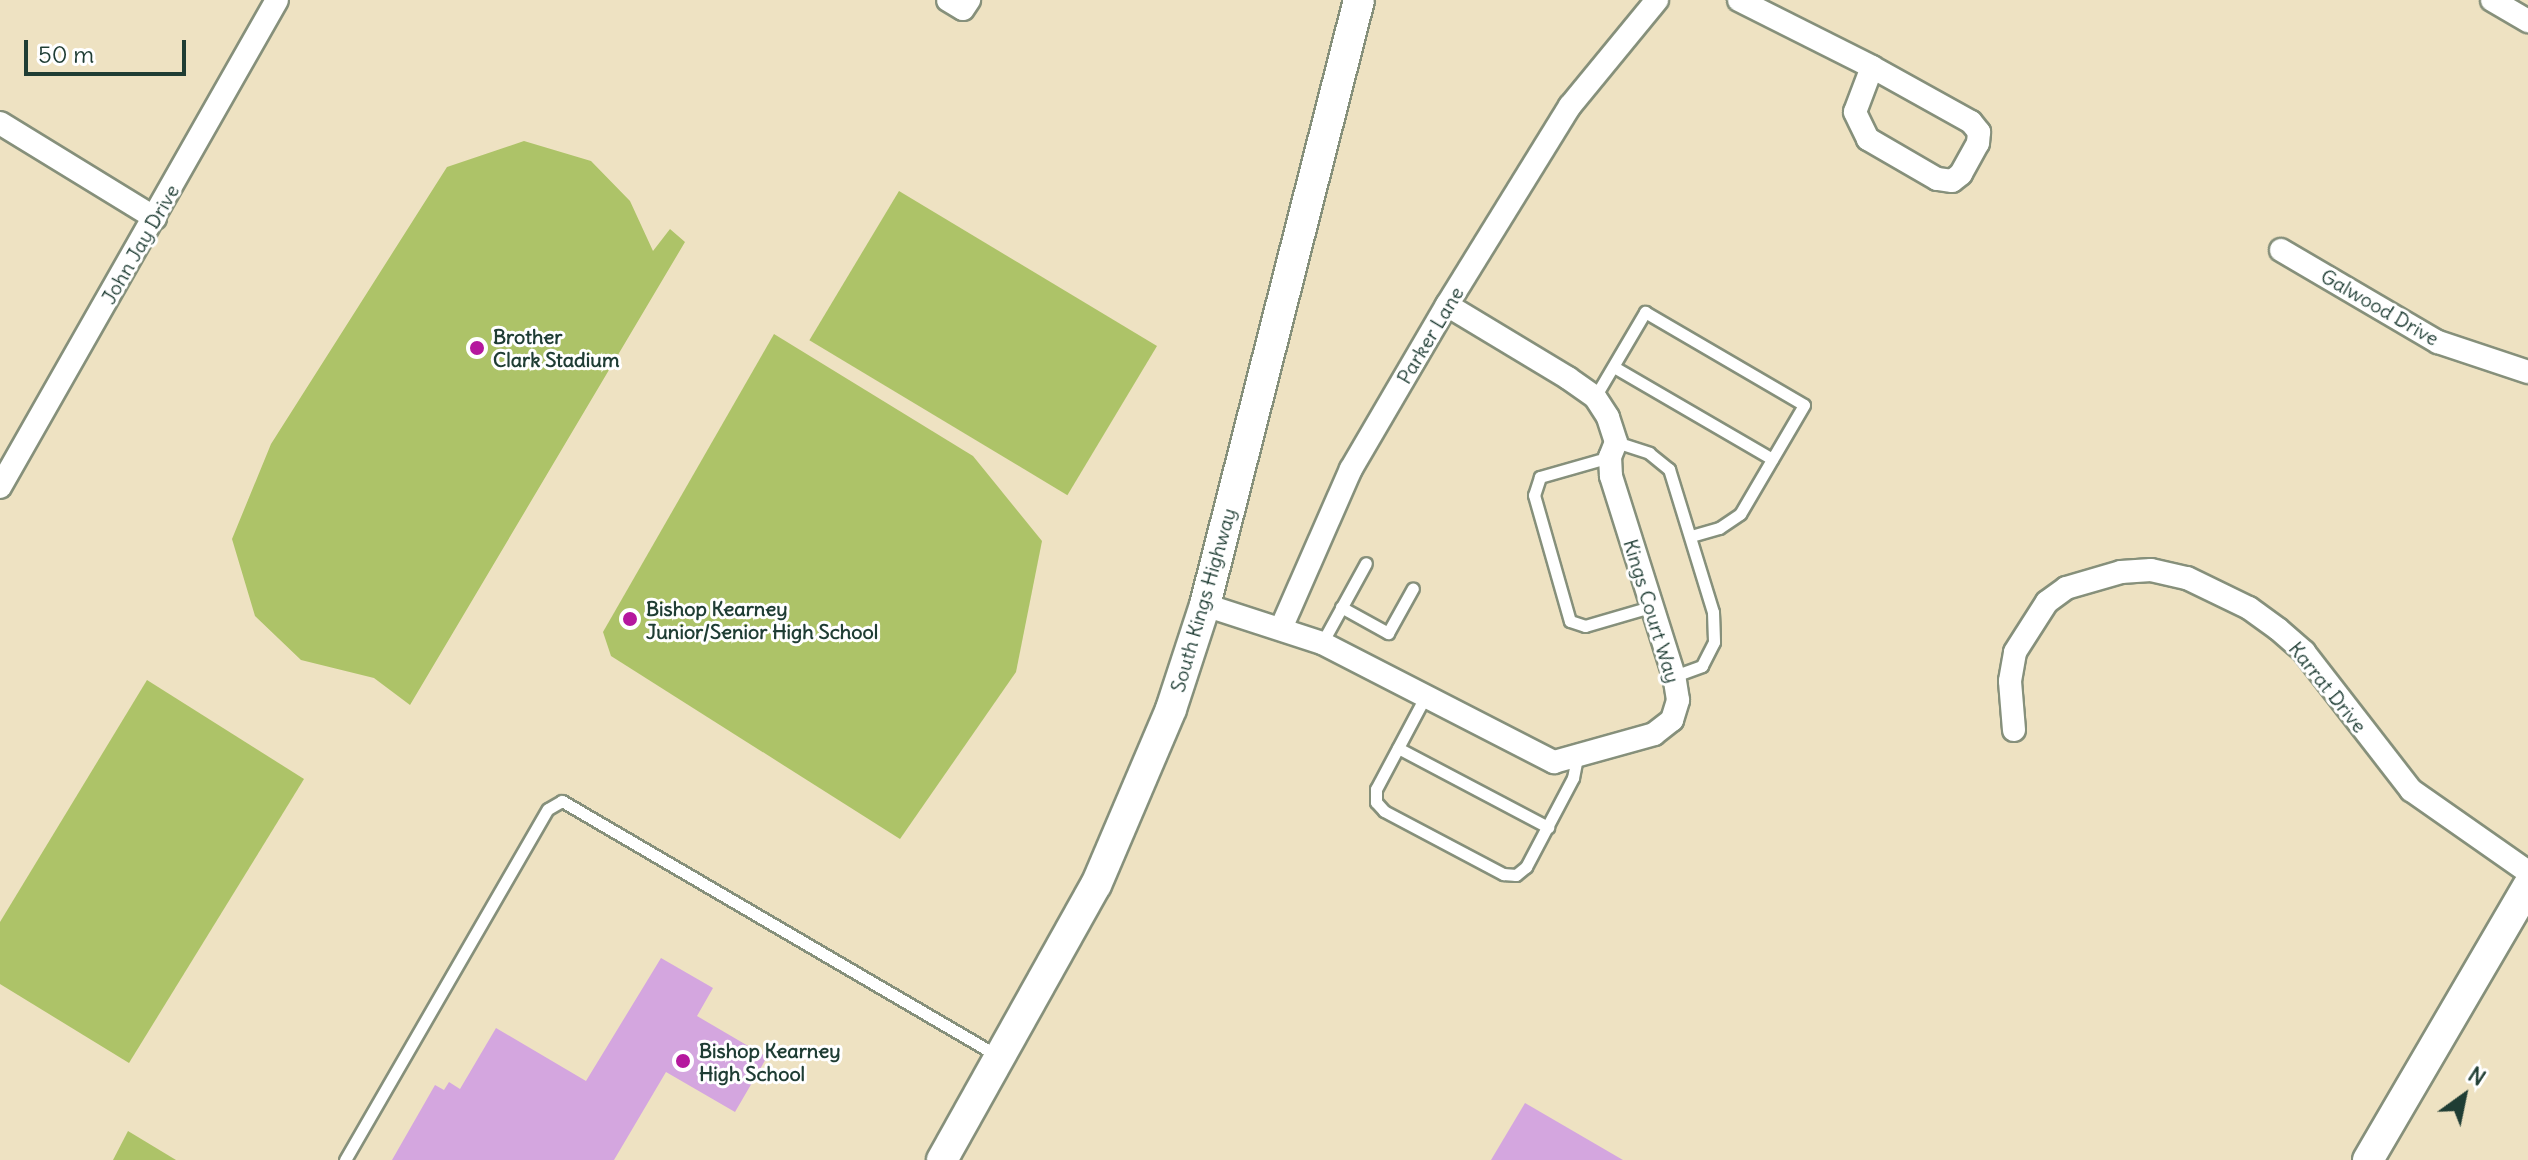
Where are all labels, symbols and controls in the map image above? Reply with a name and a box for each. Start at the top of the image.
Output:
scale bar [28,24,190,74]
text: 50 m [38,39,94,69]
street label: John Jay Drive [96,180,184,308]
street label: Galwood Drive [2317,264,2443,350]
street label: Parker Lane [1392,282,1468,388]
place label: Brother Clark Stadium [493,324,619,371]
marker: Brother Clark Stadium [468,339,486,357]
street label: South Kings Highway [1165,505,1241,695]
street label: Kings Court Way [1619,536,1685,686]
place label: Bishop Kearney Junior/Senior High School [646,596,878,643]
marker: Bishop Kearney Junior/Senior High School [621,610,639,628]
street label: Karrat Drive [2284,637,2372,737]
place label: Bishop Kearney High School [699,1038,841,1085]
marker: Bishop Kearney High School [674,1052,692,1070]
north arrow [2424,1056,2504,1136]
text: N [2463,1060,2491,1092]

